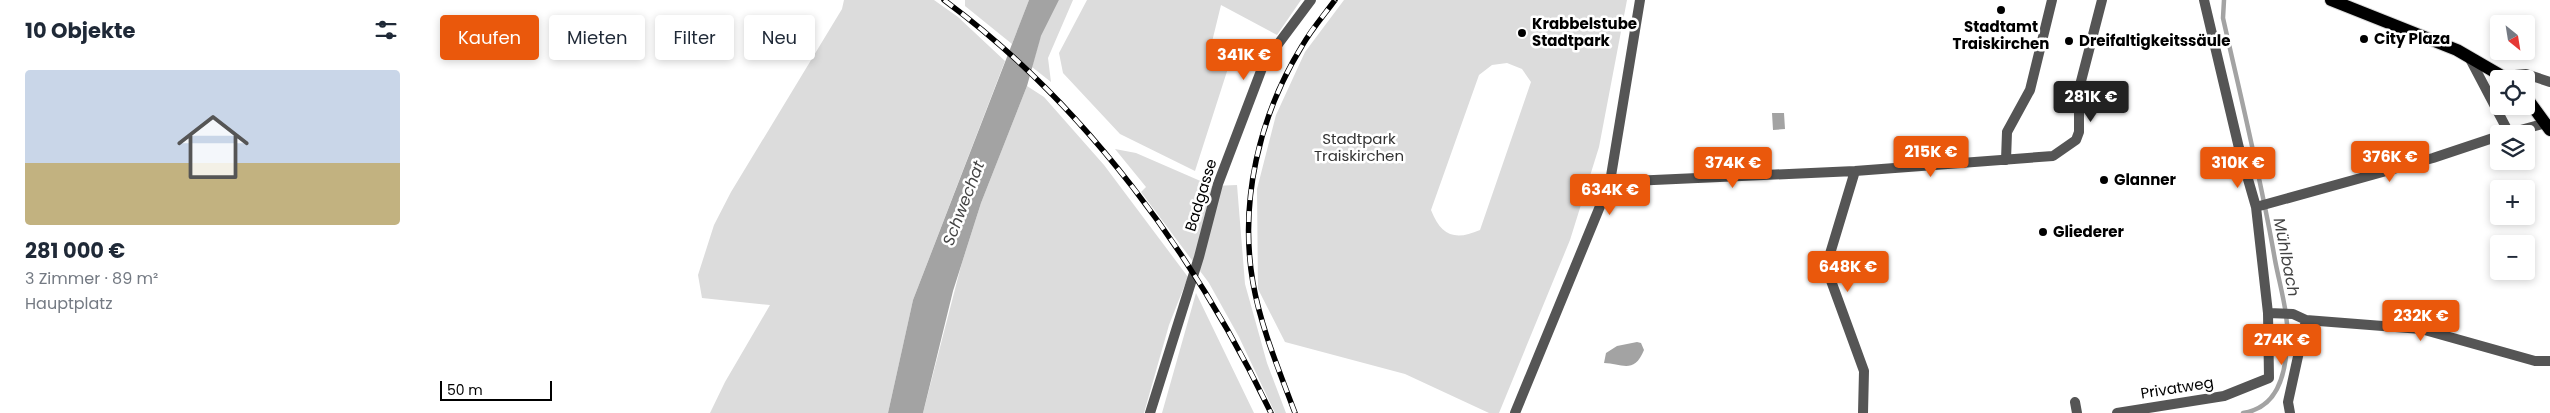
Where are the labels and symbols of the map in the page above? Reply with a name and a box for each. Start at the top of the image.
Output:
marker: Stadtamt Traiskirchen [1995,4,2007,16]
place label: Krabbelstube Stadtpark [1532,13,1637,51]
north arrow [2490,15,2535,60]
place label: Stadtamt Traiskirchen [1953,16,2049,54]
marker: Krabbelstube Stadtpark [1516,27,1528,39]
place label: City Plaza [2374,28,2450,49]
place label: Dreifaltigkeitssäule [2079,30,2230,51]
marker: City Plaza [2358,33,2370,45]
marker: Dreifaltigkeitssäule [2063,35,2075,47]
pin: 341K € [1203,38,1285,81]
pin: 281K € [2050,80,2132,123]
park label: Stadtpark Traiskirchen [1314,128,1404,166]
pin: 215K € [1890,136,1972,178]
pin: 376K € [2349,140,2431,183]
pin: 374K € [1692,146,1774,189]
pin: 310K € [2197,146,2279,189]
water label: Schwechat [937,156,991,249]
street label: Badgasse [1180,156,1221,234]
place label: Glanner [2114,169,2177,190]
pin: 634K € [1569,174,1651,216]
marker: Glanner [2098,174,2110,186]
water label: Mühlbach [2268,216,2305,298]
place label: Gliederer [2053,221,2125,242]
marker: Gliederer [2037,226,2049,238]
pin: 648K € [1807,250,1889,293]
pin: 232K € [2380,300,2462,342]
pin: 274K € [2241,324,2323,366]
street label: Privatweg [2139,371,2215,404]
scale bar [440,378,553,401]

